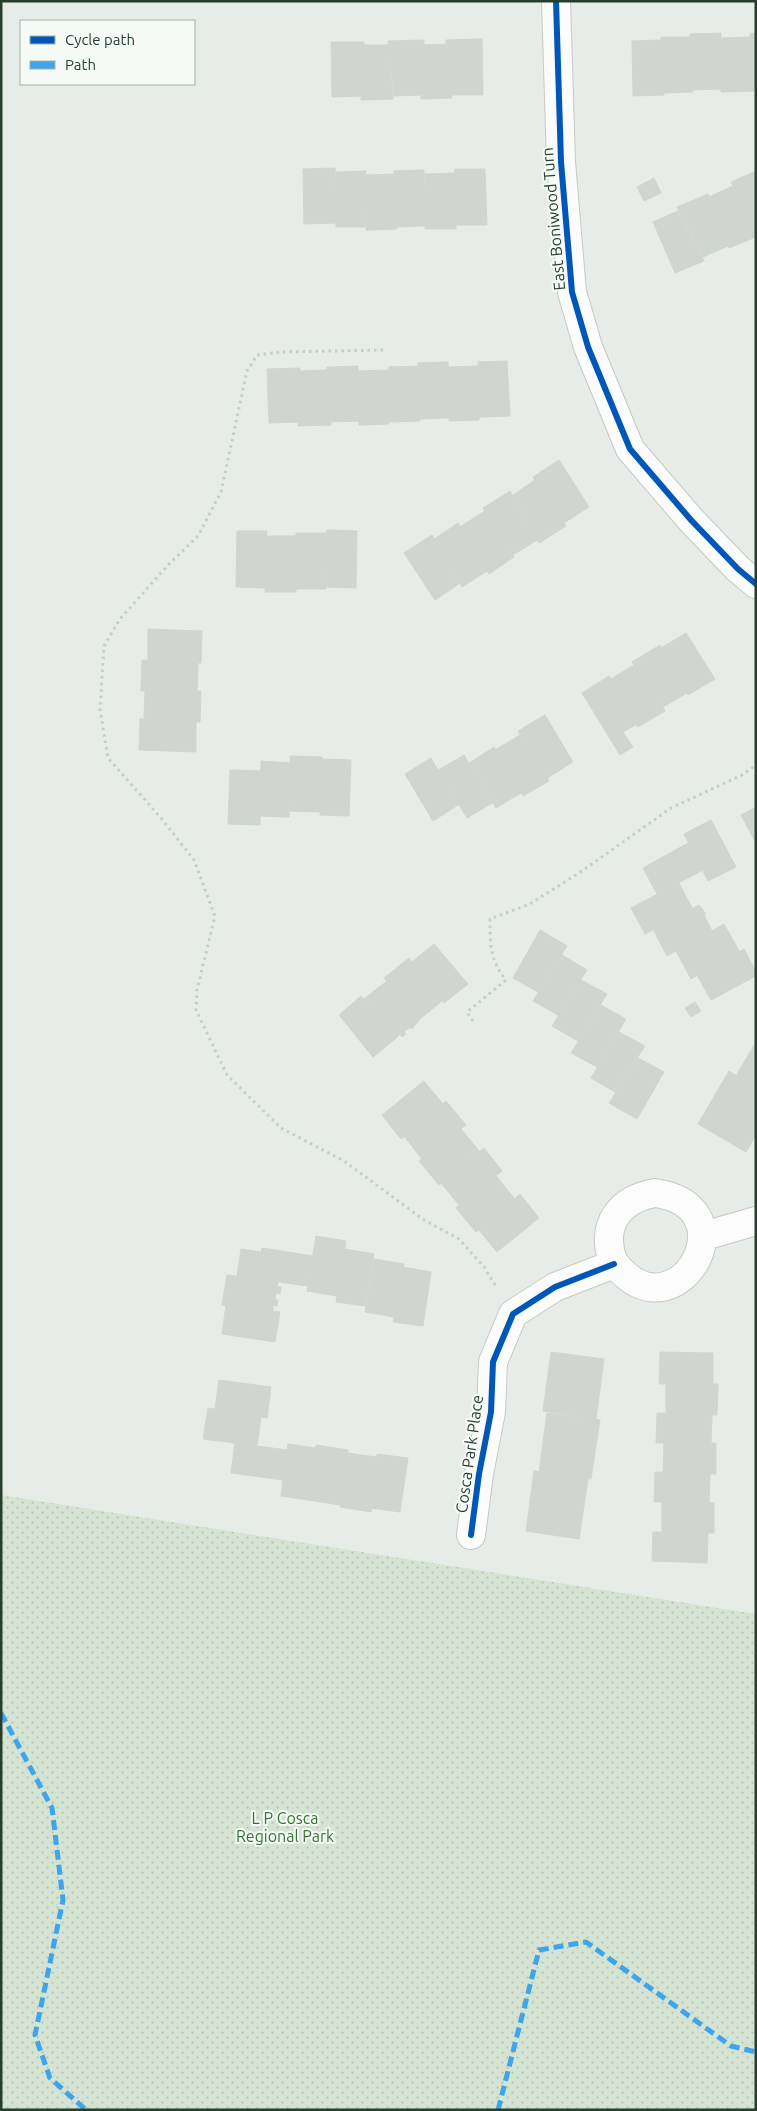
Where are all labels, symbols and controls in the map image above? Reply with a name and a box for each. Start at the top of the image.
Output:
legend [20,20,195,85]
text: Cycle path [65,31,135,48]
text: Path [65,56,96,73]
street label: East Boniwood Turn [538,147,568,291]
street label: Cosca Park Place [452,1394,486,1514]
park label: L P Cosca Regional Park [236,1809,334,1845]

